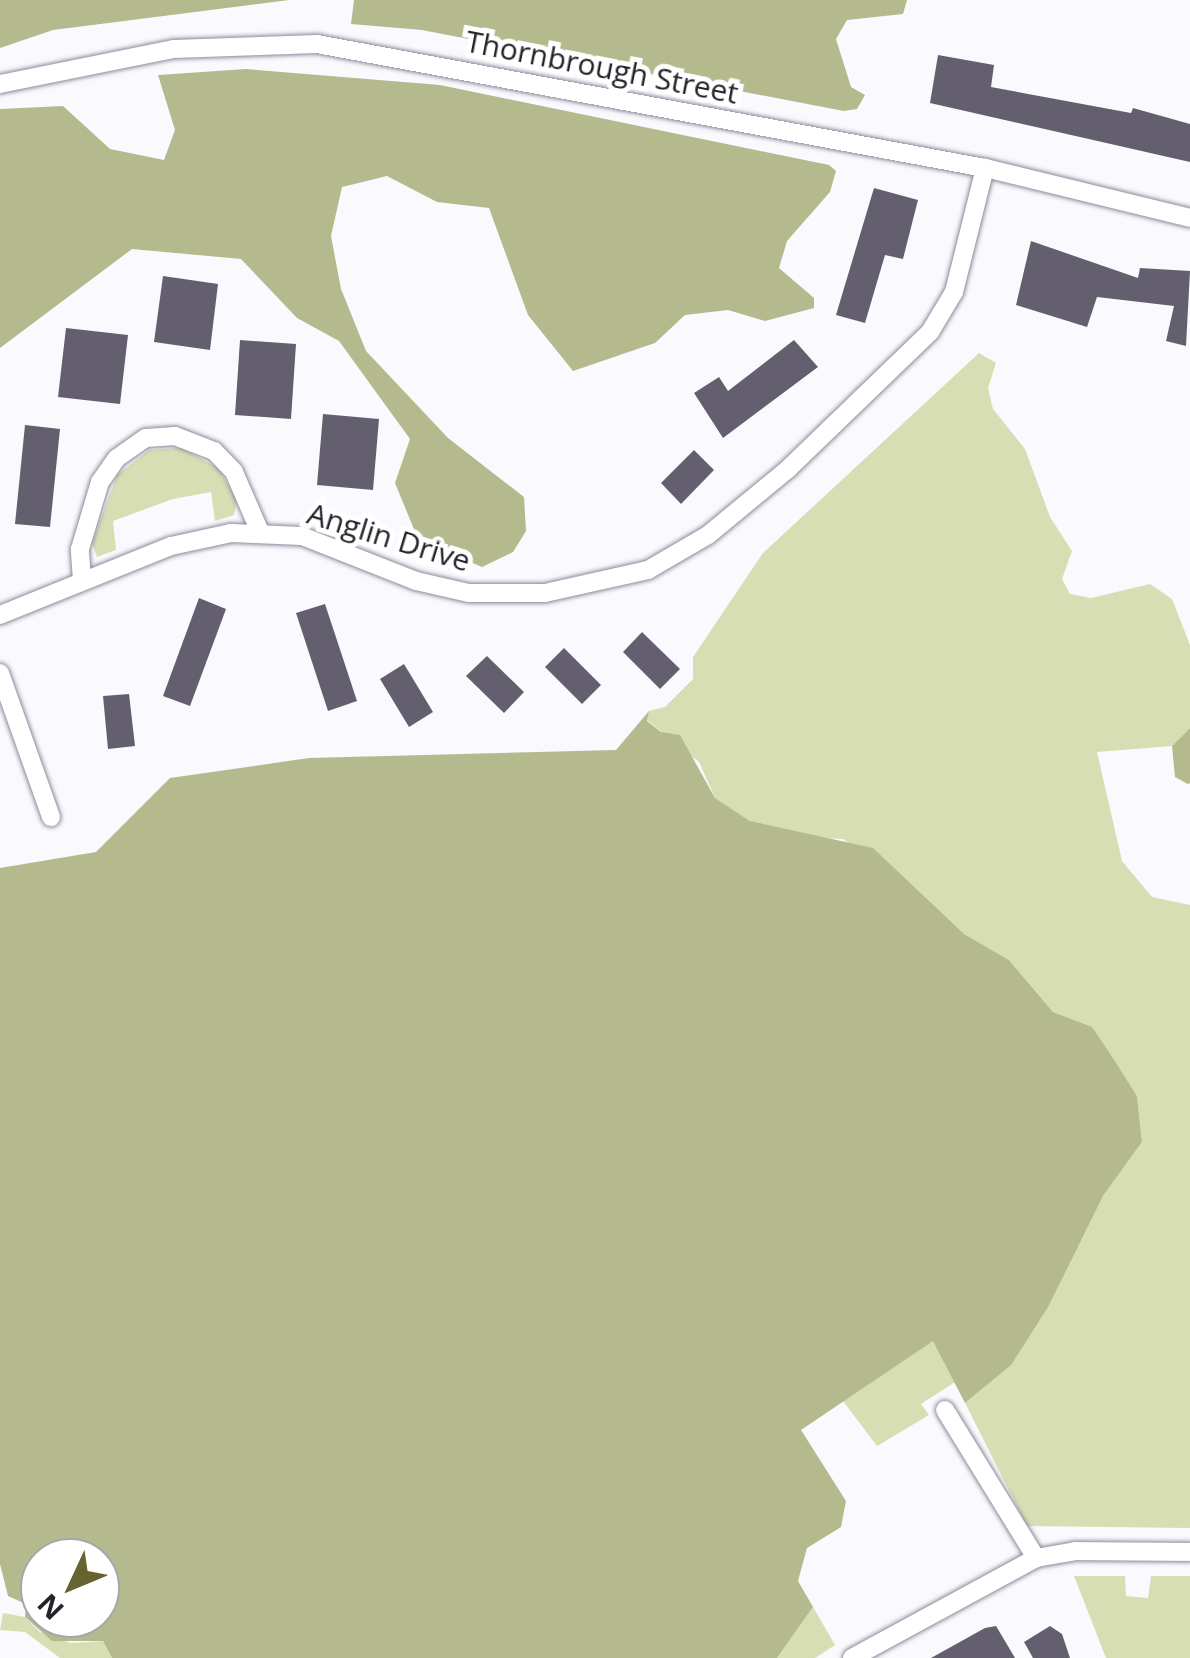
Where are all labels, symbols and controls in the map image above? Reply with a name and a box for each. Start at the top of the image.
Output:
street label: Thornbrough Street [463,23,741,111]
street label: Anglin Drive [303,495,475,579]
north arrow [20,1538,120,1638]
text: N [28,1586,71,1629]

